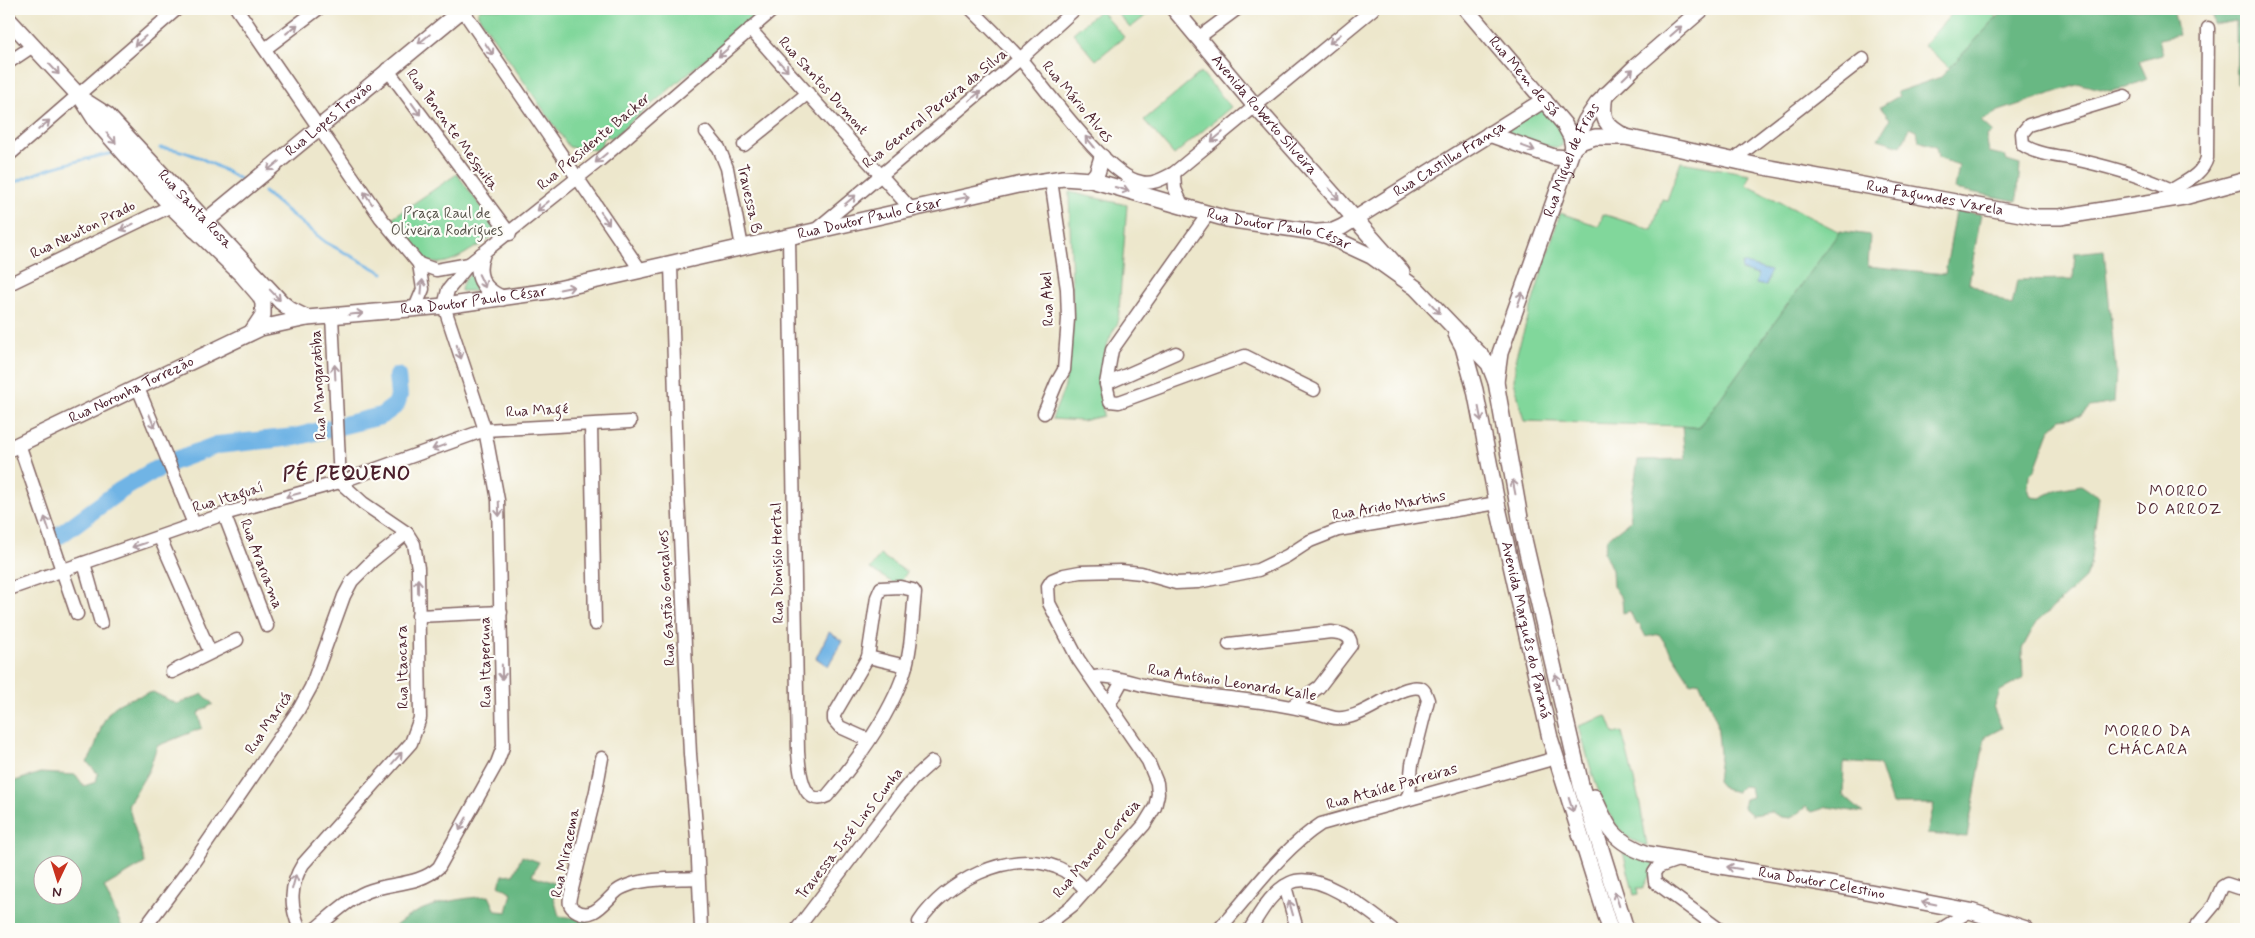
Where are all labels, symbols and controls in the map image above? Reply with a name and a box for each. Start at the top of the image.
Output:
one-way arrow [285,24,298,35]
one-way arrow [1670,25,1683,37]
street label: Rua Mem de Sá [1484,32,1564,121]
one-way arrow [418,33,431,44]
street label: Rua Santos Dumont [773,33,873,140]
one-way arrow [1329,34,1342,45]
one-way arrow [134,35,147,46]
one-way arrow [484,42,494,56]
street label: Rua General Pereira da Silva [858,44,1012,174]
one-way arrow [718,46,731,58]
street label: Avenida Roberto Silveira [1206,50,1322,180]
street label: Rua Mário Alves [1037,57,1117,147]
one-way arrow [777,59,789,72]
one-way arrow [48,62,60,75]
street label: Rua Tenente Mesquita [401,65,504,196]
one-way arrow [1621,68,1634,80]
street label: Rua Lopes Trovão [281,77,377,161]
street label: Rua Presidente Backer [533,89,655,195]
one-way arrow [968,91,981,102]
street label: Rua Miguel de Frias [1539,99,1605,220]
one-way arrow [411,102,421,116]
street label: Rua Castilho França [1390,116,1510,202]
one-way arrow [37,120,50,131]
one-way arrow [105,131,117,144]
one-way arrow [1211,132,1224,143]
one-way arrow [1084,136,1095,149]
one-way arrow [1520,144,1536,153]
one-way arrow [595,153,608,164]
one-way arrow [267,160,280,171]
street label: Travessa B [732,163,766,235]
street label: Rua Santa Rosa [153,165,237,254]
street label: Rua Fagundes Varela [1865,176,2005,221]
one-way arrow [1114,185,1130,195]
one-way arrow [1329,188,1340,201]
one-way arrow [363,192,373,206]
street label: Rua Doutor Paulo César [796,192,945,245]
one-way arrow [954,192,970,202]
one-way arrow [843,194,856,205]
street label: Rua Newton Prado [27,196,139,264]
one-way arrow [537,201,550,212]
park label: Praça Raul de Oliveira Rodrigues [391,204,503,242]
street label: Rua Doutor Paulo César [1204,204,1355,256]
one-way arrow [600,211,610,225]
one-way arrow [120,223,135,232]
street label: Rua Abel [1037,271,1059,327]
one-way arrow [478,273,488,288]
one-way arrow [417,279,427,295]
street label: Rua Doutor Paulo César [399,281,549,320]
one-way arrow [558,282,574,292]
one-way arrow [269,289,281,302]
one-way arrow [1516,292,1525,307]
one-way arrow [1429,302,1440,315]
one-way arrow [348,309,364,319]
street label: Rua Mangaratiba [306,329,333,440]
one-way arrow [455,344,465,360]
street label: Rua Noronha Torrezão [66,352,197,429]
one-way arrow [330,364,339,380]
street label: Rua Magé [505,399,569,424]
one-way arrow [1475,405,1485,421]
one-way arrow [148,413,157,428]
one-way arrow [432,443,447,452]
district label: PÉ PEQUENO [283,460,411,488]
street label: Rua Itaguaí [190,478,266,519]
one-way arrow [1509,479,1519,495]
district label: MORRO DO ARROZ [2136,481,2222,520]
street label: Rua Arido Martins [1331,486,1448,526]
one-way arrow [286,491,302,500]
one-way arrow [494,501,503,517]
street label: Rua Dionisio Hertal [767,502,789,624]
one-way arrow [42,516,51,532]
street label: Rua Araruama [235,516,287,612]
street label: Rua Gastão Gonçalves [653,529,681,667]
street label: Avenida Marquês do Paraná [1496,539,1555,721]
one-way arrow [131,540,147,550]
one-way arrow [413,578,423,594]
street label: Rua Itaperuna [475,616,497,708]
street label: Rua Itaocara [392,624,414,709]
street label: Rua Antônio Leonardo Kalle [1146,660,1318,706]
one-way arrow [498,663,507,679]
one-way arrow [1551,674,1561,690]
street label: Rua Maricá [241,688,297,758]
district label: MORRO DA CHÁCARA [2104,721,2192,760]
one-way arrow [391,752,403,765]
street label: Rua Ataíde Parreiras [1324,759,1460,815]
street label: Travessa José Lins Cunha [792,764,908,904]
street label: Rua Manoel Correia [1049,795,1146,903]
one-way arrow [1567,796,1576,812]
street label: Rua Miracema [547,805,585,900]
one-way arrow [458,816,467,831]
north arrow [32,856,82,906]
one-way arrow [1727,863,1743,873]
street label: Rua Doutor Celestino [1757,863,1887,905]
one-way arrow [290,875,299,891]
text: N [52,883,62,901]
one-way arrow [1612,892,1621,908]
one-way arrow [1921,898,1937,908]
one-way arrow [1286,900,1296,916]

